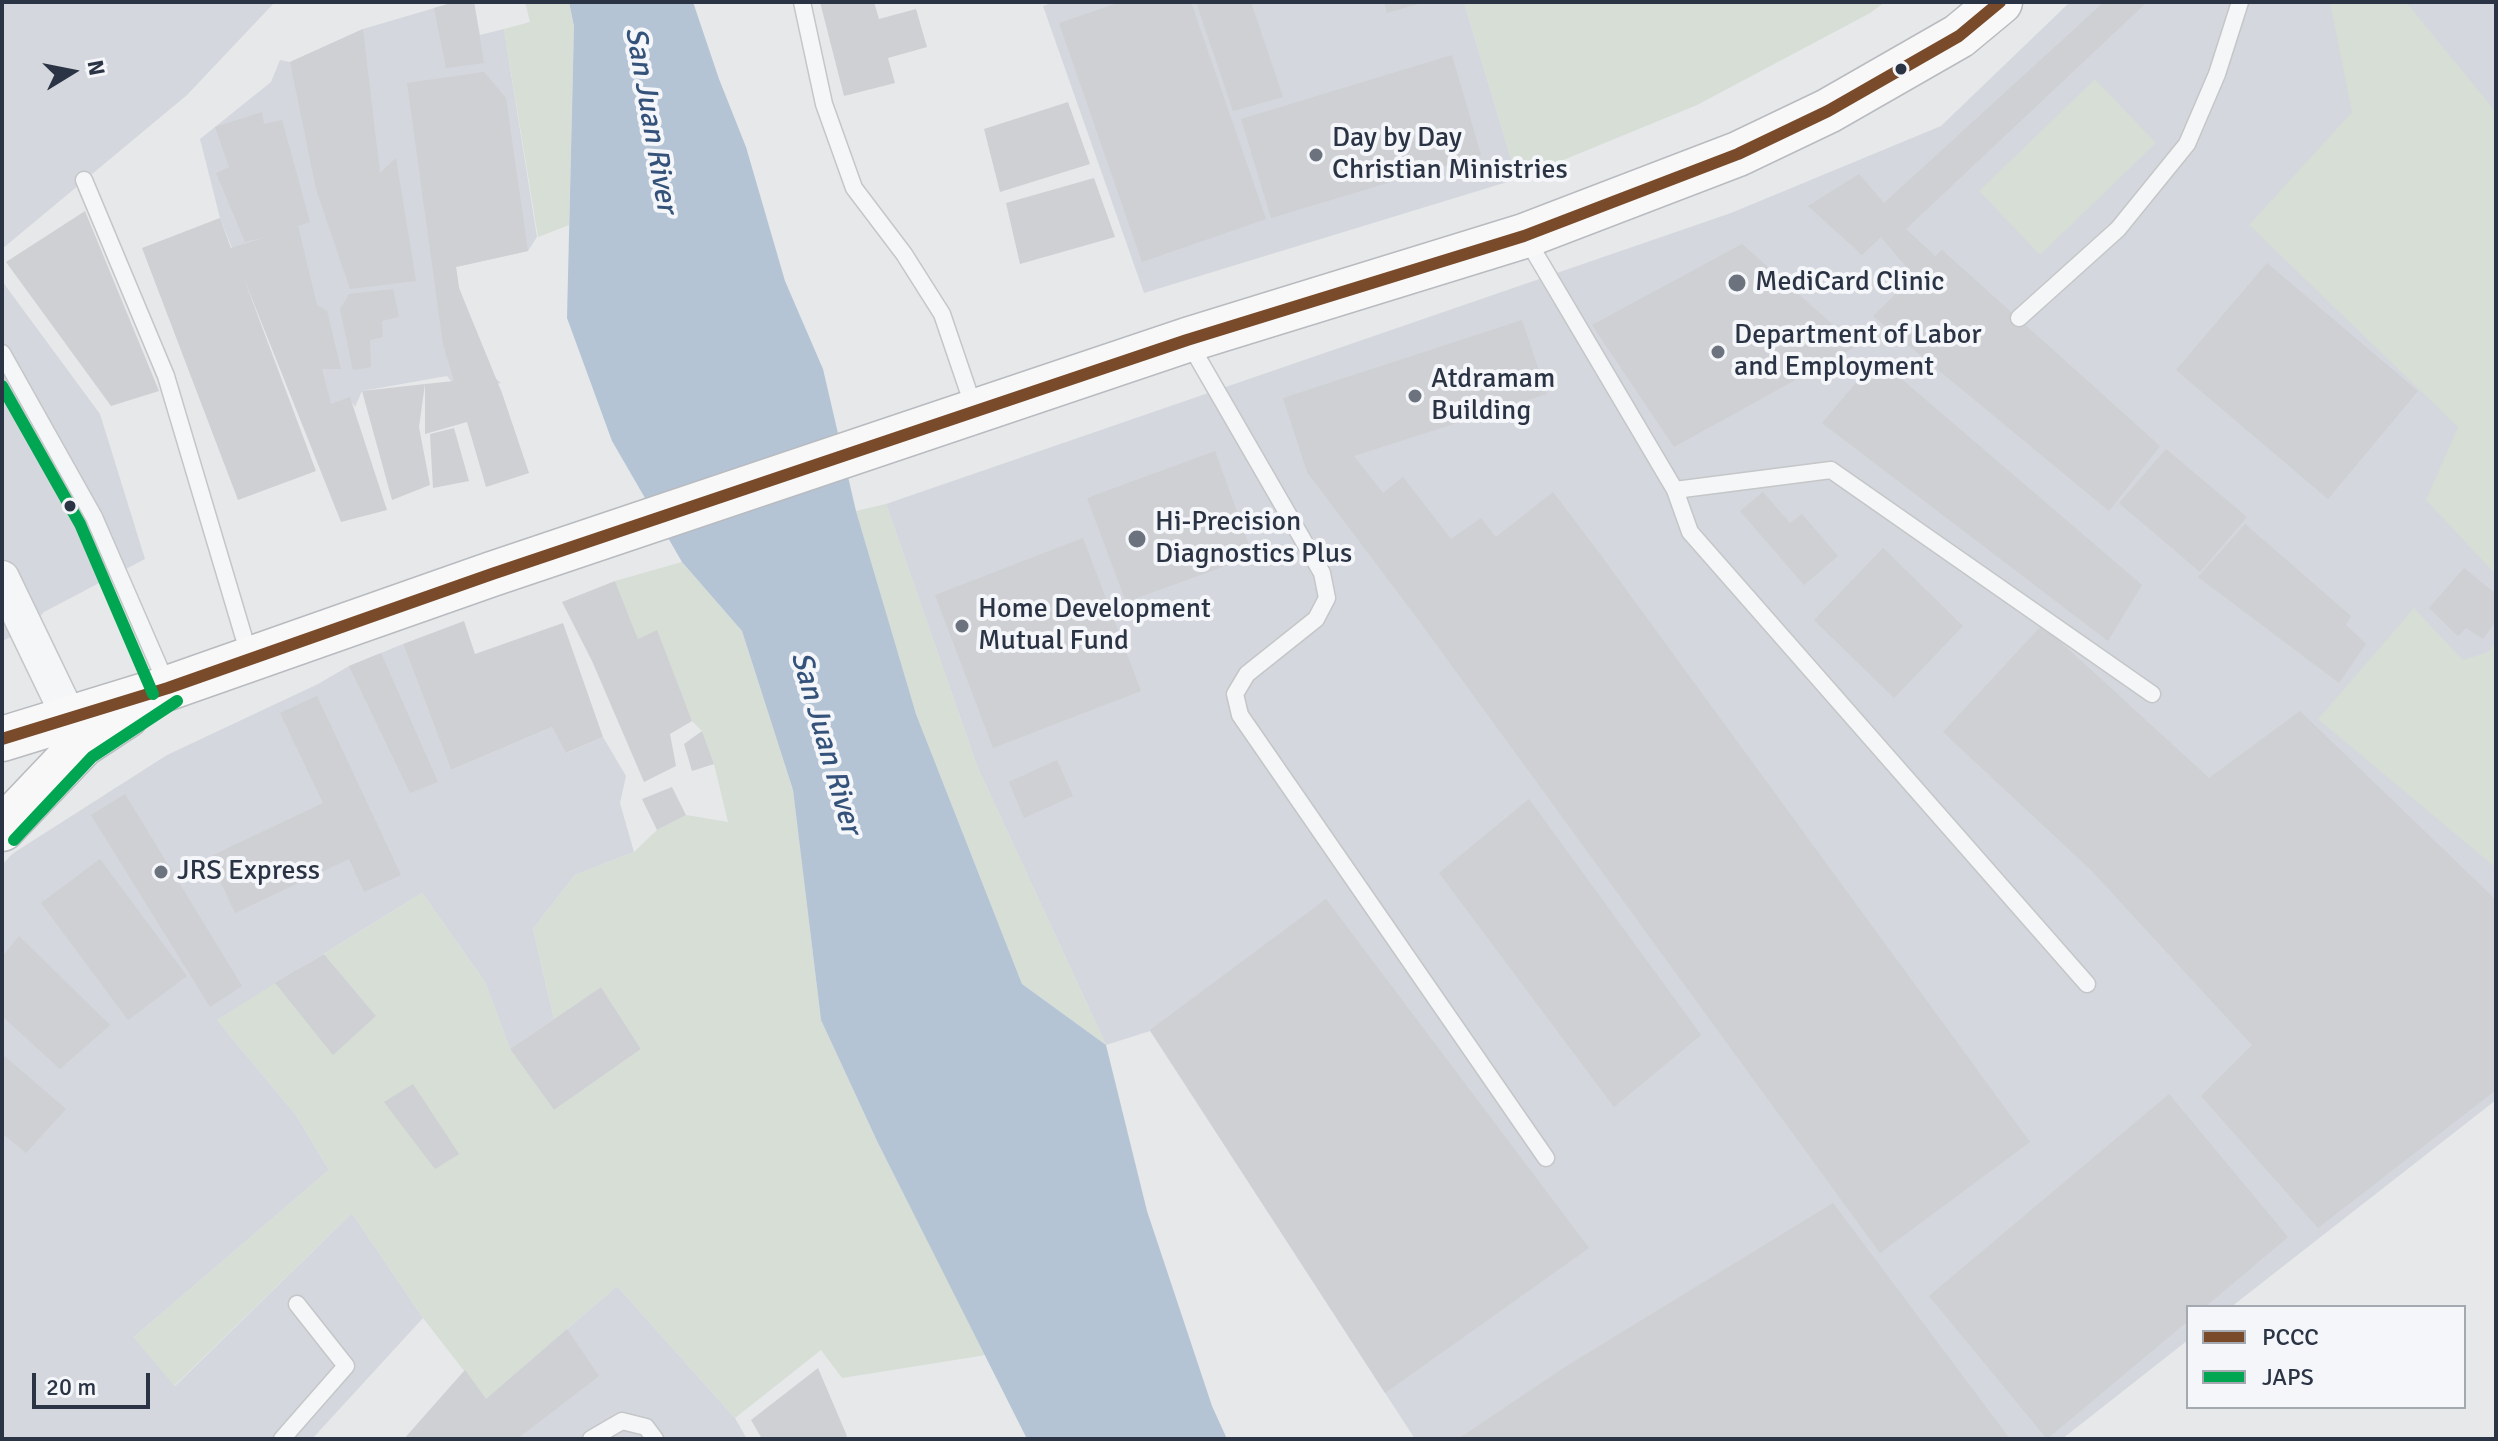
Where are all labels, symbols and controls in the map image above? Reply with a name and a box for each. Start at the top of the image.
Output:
water label: San Juan River [616,24,684,216]
north arrow [32,32,112,112]
text: N [82,58,111,78]
unlabelled marker [1893,61,1909,77]
place label: Day by Day Christian Ministries [1332,122,1568,188]
marker: Day by Day Christian Ministries [1307,146,1325,164]
place label: MediCard Clinic [1755,266,1945,300]
marker: MediCard Clinic [1726,272,1748,294]
place label: Department of Labor and Employment [1734,319,1982,385]
marker: Department of Labor and Employment [1709,343,1727,361]
place label: Atdramam Building [1431,363,1555,429]
marker: Atdramam Building [1406,387,1424,405]
unlabelled marker [62,498,78,514]
place label: Hi-Precision Diagnostics Plus [1155,506,1352,572]
marker: Hi-Precision Diagnostics Plus [1126,528,1148,550]
place label: Home Development Mutual Fund [978,593,1211,659]
marker: Home Development Mutual Fund [953,617,971,635]
water label: San Juan River [782,648,868,838]
place label: JRS Express [177,855,320,889]
marker: JRS Express [152,863,170,881]
legend [2186,1305,2466,1409]
text: PCCC [2262,1322,2319,1352]
scale bar [36,1357,154,1407]
text: JAPS [2262,1362,2314,1392]
text: 20 m [46,1372,96,1402]

